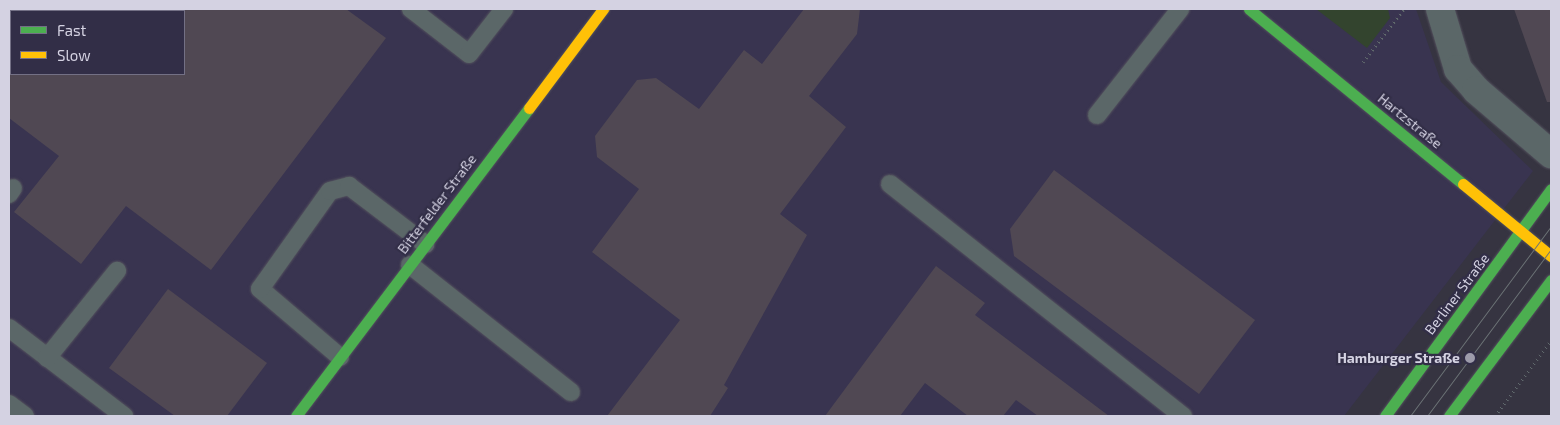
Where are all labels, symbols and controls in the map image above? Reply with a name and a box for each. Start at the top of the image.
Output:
legend [10,10,185,75]
text: Fast [57,21,86,39]
text: Slow [57,46,91,64]
street label: Hartzstraße [1374,90,1446,152]
street label: Bitterfelder Straße [394,151,480,257]
street label: Berliner Straße [1421,250,1493,338]
place label: Hamburger Straße [1337,350,1460,366]
marker: Hamburger Straße [1464,352,1476,364]

